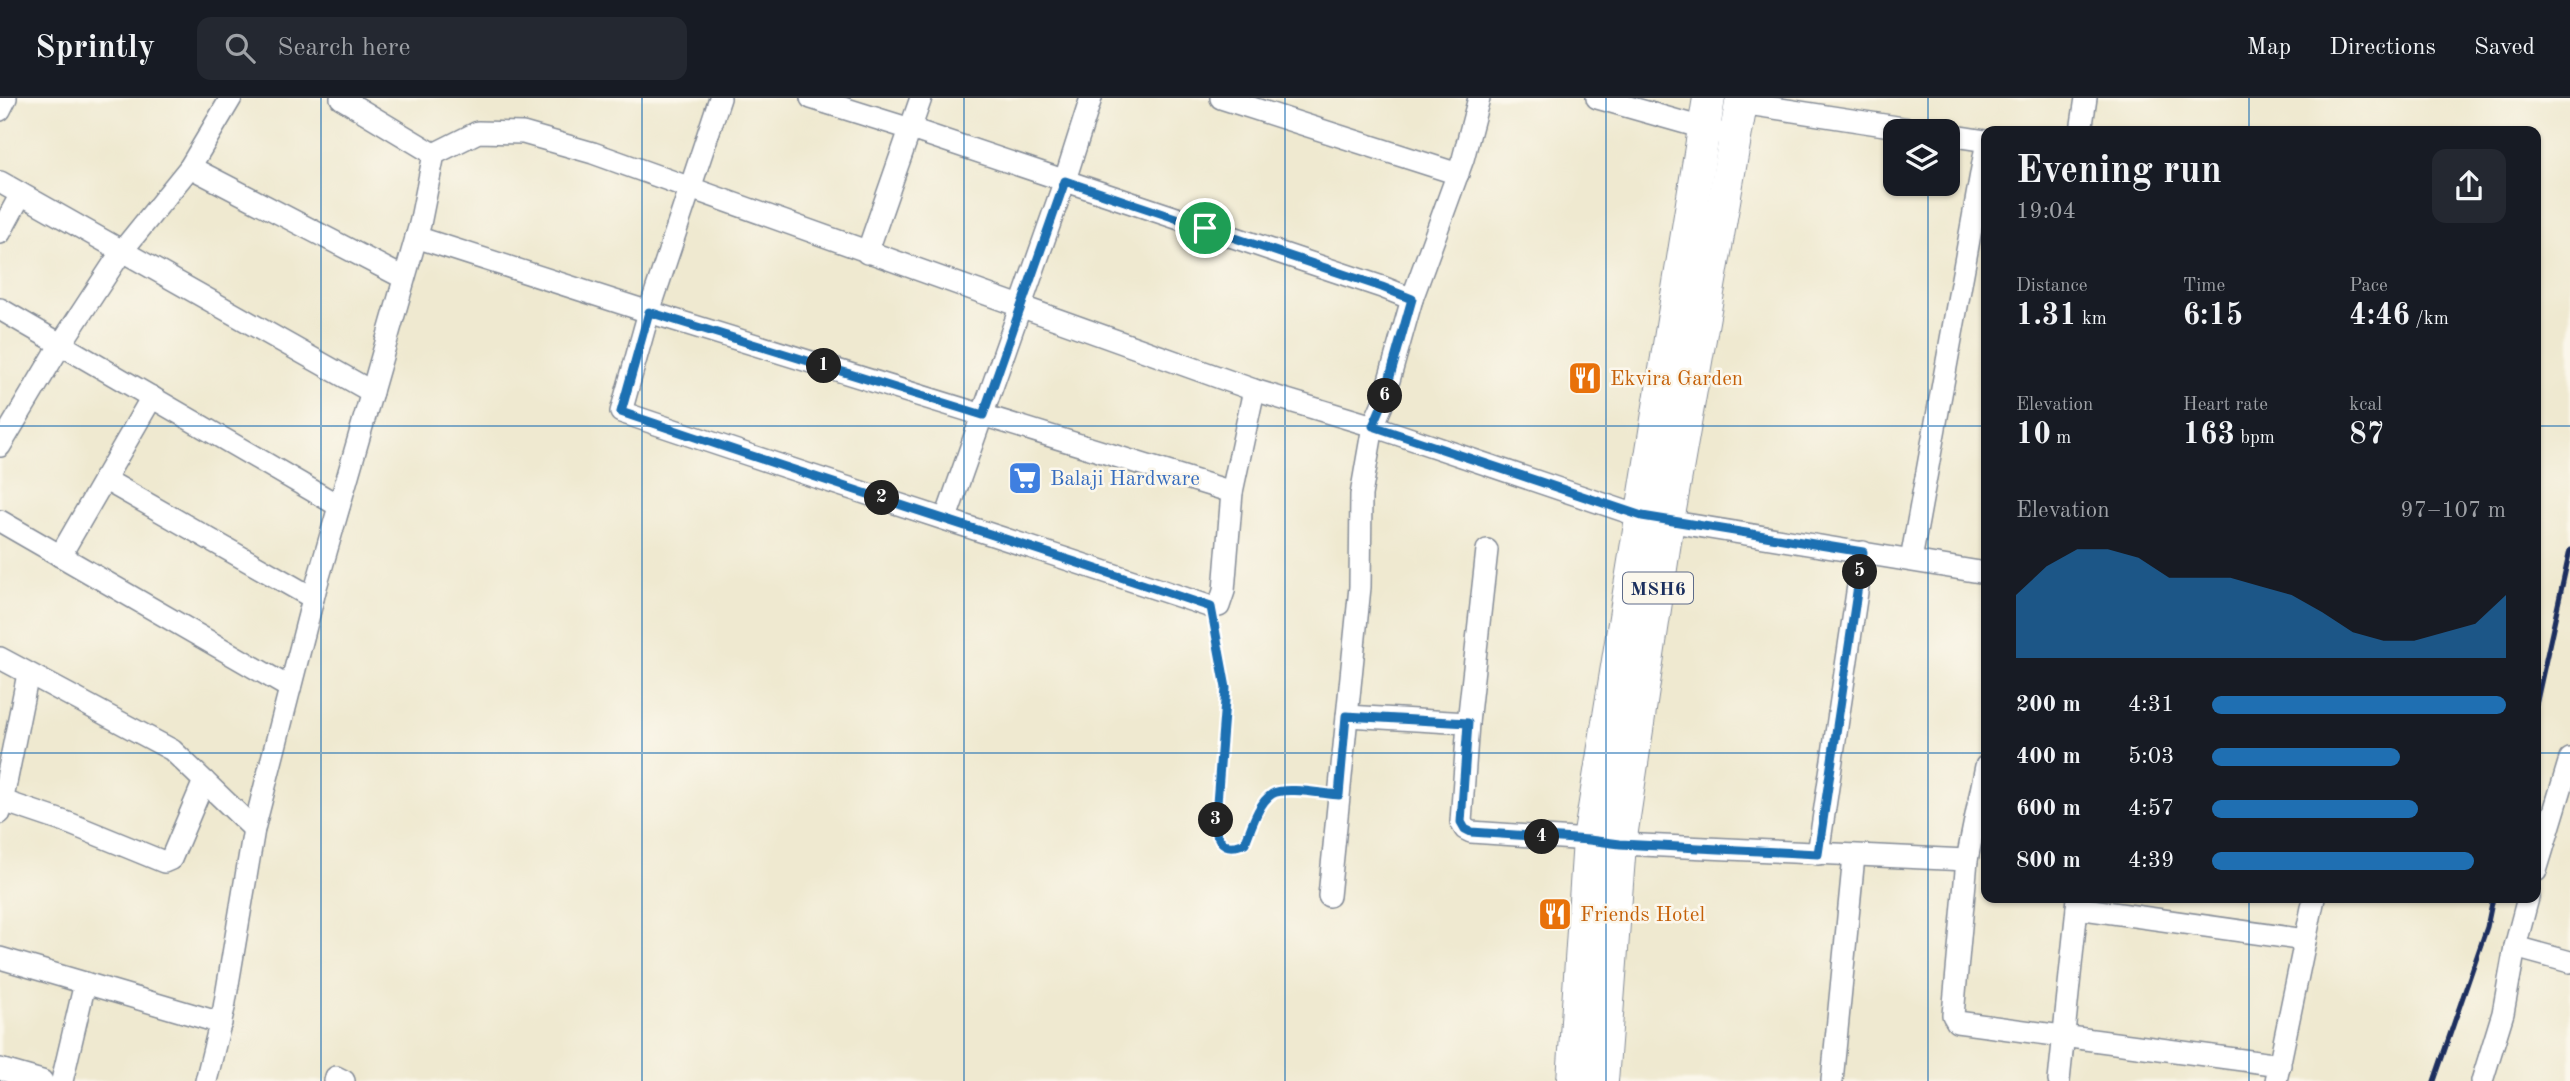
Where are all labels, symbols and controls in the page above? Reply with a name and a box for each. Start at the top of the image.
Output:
search box [197,17,687,80]
icon: search [221,29,259,67]
text: Sprintly [35,32,155,65]
text: Search here [277,35,410,61]
text: Map [2247,36,2291,60]
text: Directions [2329,36,2436,60]
text: Saved [2474,36,2535,60]
map controls [1883,119,1960,196]
button: layers [1883,119,1960,196]
button: share [2432,149,2506,223]
text: Evening run [2016,153,2222,191]
pin [1175,198,1235,258]
text: 19:04 [2016,200,2076,223]
icon: arrive [1186,209,1224,247]
text: Distance [2016,277,2088,296]
text: Time [2183,277,2225,296]
text: Pace [2349,277,2388,296]
text: 1.31 [2016,301,2077,331]
text: 6:15 [2183,301,2243,331]
text: 4:46 [2349,301,2410,331]
text: km [2077,310,2107,329]
text: /km [2410,310,2449,329]
pin: 1 [806,348,842,384]
text: 1 [818,356,829,375]
restaurant icon: Ekvira Garden [1566,359,1604,397]
place label: Ekvira Garden [1610,369,1743,390]
pin: 6 [1368,378,1402,414]
text: 6 [1379,386,1390,405]
text: Elevation [2016,396,2093,415]
text: Heart rate [2183,396,2268,415]
text: kcal [2349,396,2382,415]
text: 10 [2016,420,2051,450]
text: 163 [2183,420,2235,450]
text: 87 [2349,420,2384,450]
text: m [2051,429,2071,448]
text: bpm [2235,429,2275,448]
supermarket icon: Balaji Hardware [1006,459,1044,497]
place label: Balaji Hardware [1050,469,1200,490]
pin: 2 [864,480,900,516]
text: 2 [876,488,887,507]
text: Elevation [2016,499,2110,522]
text: 97–107 m [2400,499,2506,522]
pin: 5 [1842,554,1878,589]
text: 5 [1854,562,1865,581]
road number: MSH6 [1623,573,1693,603]
text: 200 m [2016,693,2081,716]
text: 4:31 [2128,693,2174,716]
text: 400 m [2016,745,2081,768]
text: 5:03 [2128,745,2174,768]
text: 600 m [2016,797,2081,820]
text: 4:57 [2128,797,2174,820]
pin: 3 [1198,802,1234,838]
text: 3 [1210,810,1221,829]
pin: 4 [1524,820,1560,854]
text: 4 [1536,827,1547,846]
text: 800 m [2016,849,2081,872]
text: 4:39 [2128,849,2174,872]
restaurant icon: Friends Hotel [1536,895,1574,933]
place label: Friends Hotel [1580,905,1705,926]

